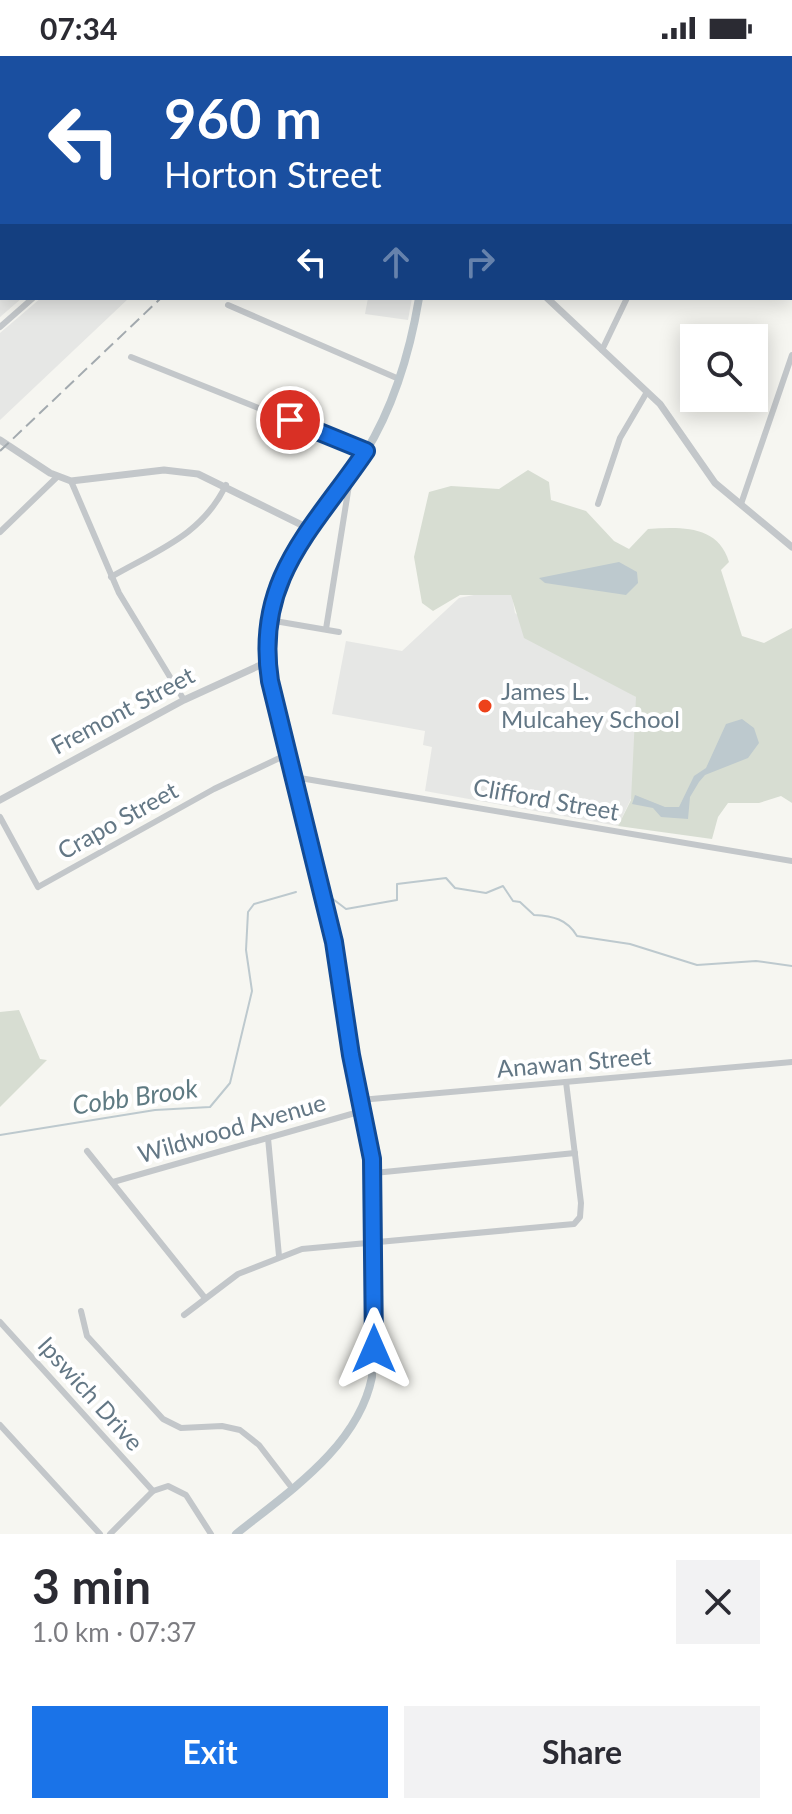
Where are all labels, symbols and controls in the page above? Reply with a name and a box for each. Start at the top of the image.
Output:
text: 07:34 [40,10,117,46]
text: 960 m [164,84,322,151]
icon: left [32,88,136,192]
text: Horton Street [164,152,382,196]
icon: left [290,240,334,284]
icon: ahead [374,240,418,284]
icon: right [458,240,502,284]
map controls [680,324,768,412]
button: search [680,324,768,412]
pin [256,386,324,454]
icon: arrive [268,398,312,442]
street label: Fremont Street [46,660,199,760]
place label: James L. Mulcahey School [501,676,680,733]
marker: James L. Mulcahey School [476,697,494,715]
street label: Clifford Street [471,771,622,826]
street label: Crapo Street [52,775,183,865]
street label: Anawan Street [495,1040,653,1083]
water label: Cobb Brook [70,1071,200,1121]
street label: Wildwood Avenue [134,1087,329,1168]
position arrow [332,1307,416,1391]
street label: Ipswich Drive [32,1330,150,1456]
text: 3 min [32,1557,151,1614]
button: close [676,1560,760,1644]
text: 1.0 km · 07:37 [32,1616,196,1648]
button: Exit [32,1706,388,1798]
button: Share [404,1706,760,1798]

